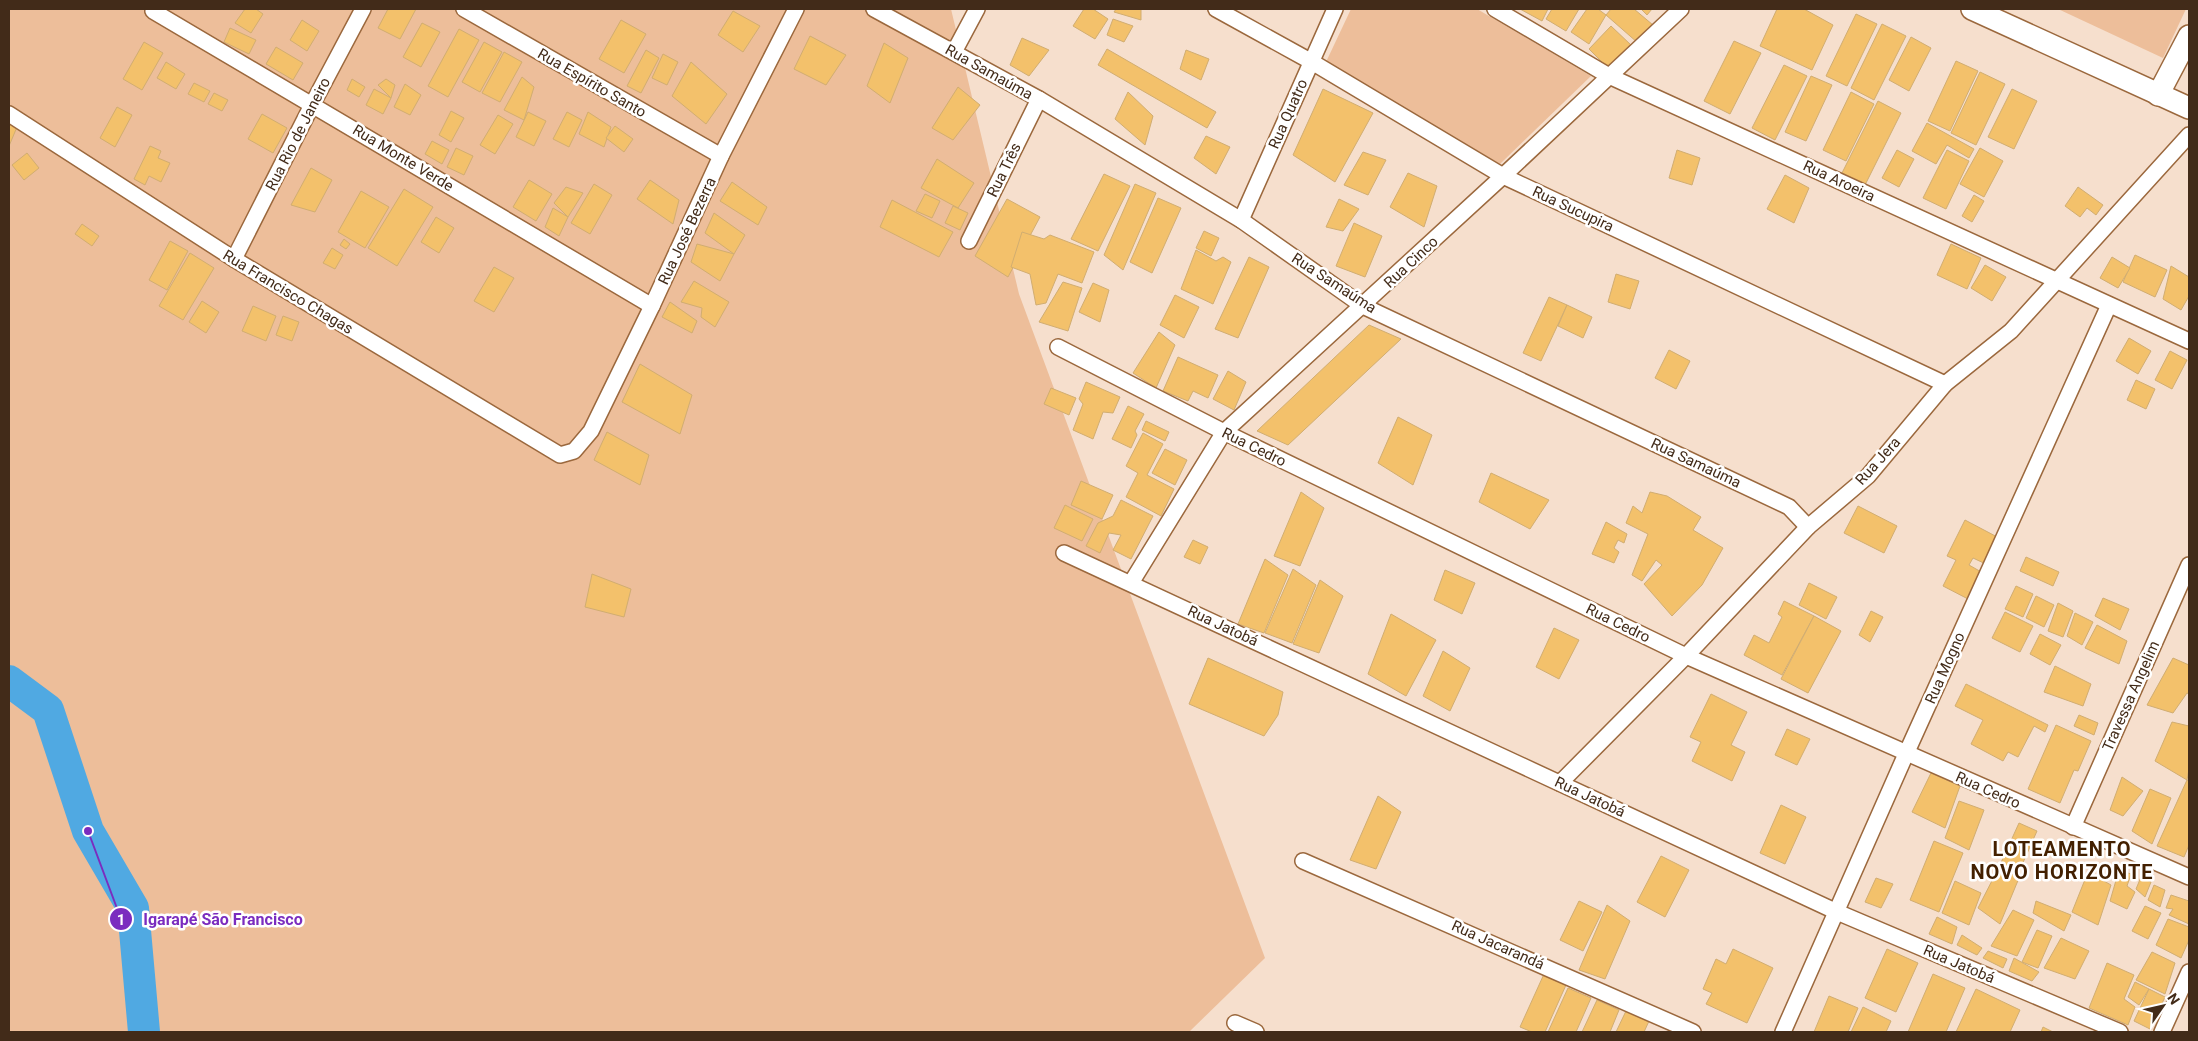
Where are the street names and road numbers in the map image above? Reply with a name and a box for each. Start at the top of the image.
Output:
street label: Rua Samaúma [942,41,1036,103]
street label: Rua Espírito Santo [535,45,649,121]
street label: Rua Rio de Janeiro [262,74,334,194]
street label: Rua Quatro [1265,76,1311,152]
street label: Rua Monte Verde [349,121,457,195]
street label: Rua Três [983,140,1025,200]
street label: Rua Aroeira [1800,157,1878,205]
street label: Rua José Bezerra [654,175,720,287]
street label: Rua Sucupira [1529,182,1617,236]
street label: Rua Cinco [1380,232,1442,292]
street label: Rua Francisco Chagas [220,246,356,338]
street label: Rua Samaúma [1288,249,1380,317]
street label: Rua Cedro [1219,424,1289,470]
street label: Rua Jera [1852,433,1904,489]
street label: Rua Samaúma [1648,434,1744,492]
street label: Rua Cedro [1583,600,1653,646]
street label: Rua Jatobá [1185,602,1261,650]
street label: Rua Mogno [1921,629,1969,707]
street label: Travessa Angelim [2099,638,2163,754]
street label: Rua Cedro [1953,768,2023,812]
street label: Rua Jatobá [1552,773,1628,821]
street label: Rua Jacarandá [1449,917,1547,973]
street label: Rua Jatobá [1921,941,1997,987]

